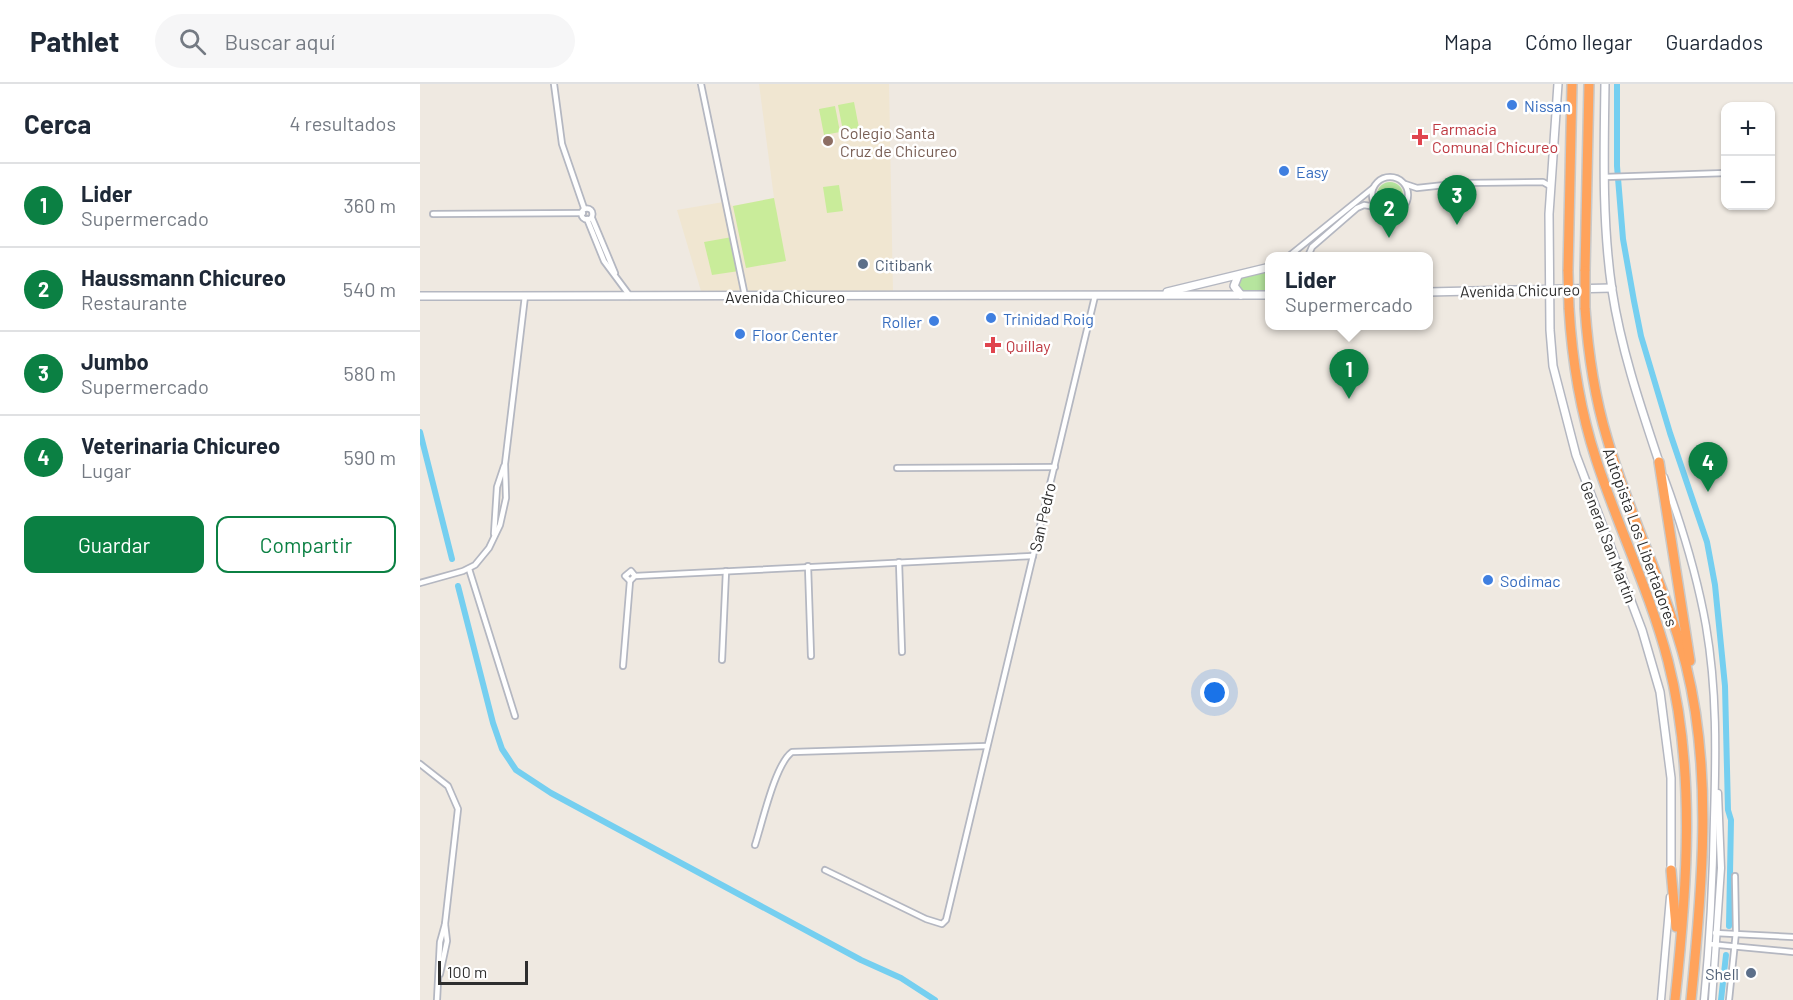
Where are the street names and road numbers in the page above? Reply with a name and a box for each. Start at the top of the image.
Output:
street label: Avenida Chicureo [1460,279,1580,301]
street label: Avenida Chicureo [725,287,845,306]
street label: Autopista Los Libertadores [1600,445,1682,629]
street label: General San Martín [1577,478,1641,606]
street label: San Pedro [1025,481,1059,553]

